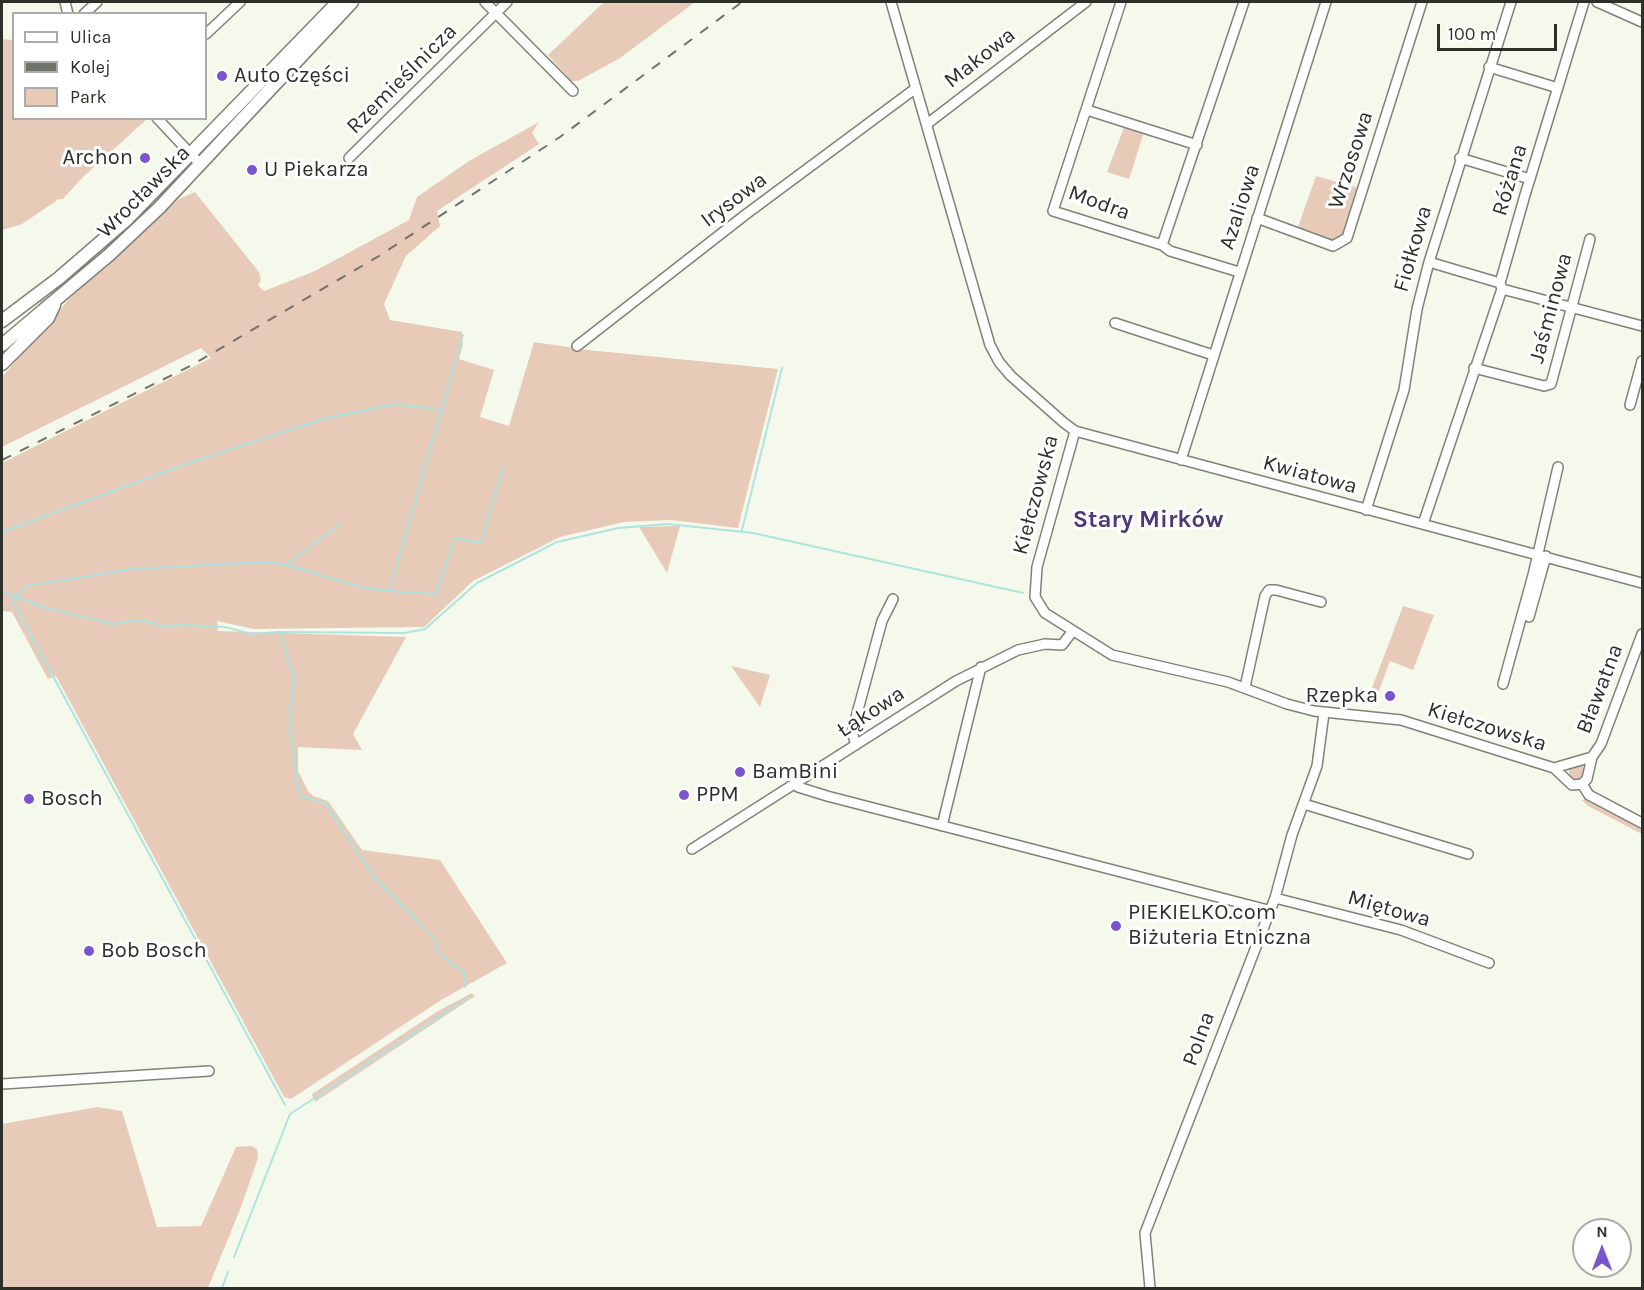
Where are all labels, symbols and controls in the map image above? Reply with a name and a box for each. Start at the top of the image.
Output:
legend [12,12,207,120]
scale bar [1440,12,1560,50]
street label: Rzemieślnicza [341,18,463,140]
street label: Makowa [939,22,1021,94]
text: 100 m [1448,23,1496,45]
text: Ulica [70,26,111,48]
text: Kolej [70,56,111,78]
place label: Auto Części [234,63,350,89]
marker: Auto Części [215,69,229,83]
text: Park [70,86,107,108]
street label: Wrzosowa [1323,108,1379,212]
street label: Wrocławska [92,140,196,244]
street label: Różana [1487,141,1533,219]
place label: Archon [62,145,133,171]
marker: Archon [138,151,152,165]
place label: U Piekarza [264,157,369,183]
street label: Azaliowa [1214,161,1266,253]
marker: U Piekarza [245,163,259,177]
street label: Irysowa [696,167,772,233]
street label: Modra [1065,180,1133,226]
street label: Fiołkowa [1388,203,1438,295]
street label: Jaśminowa [1524,250,1578,366]
street label: Kiełczowska [1007,432,1065,558]
street label: Kwiatowa [1260,450,1360,500]
district label: Stary Mirków [1073,506,1223,534]
street label: Bławatna [1571,641,1629,737]
street label: Łąkowa [832,681,910,743]
place label: Rzepka [1305,683,1378,709]
marker: Rzepka [1383,689,1397,703]
street label: Kiełczowska [1424,696,1550,758]
place label: BamBini [752,759,838,785]
marker: BamBini [733,765,747,779]
place label: PPM [696,782,739,808]
place label: Bosch [41,786,103,812]
marker: PPM [677,788,691,802]
marker: Bosch [22,792,36,806]
street label: Miętowa [1345,885,1433,933]
place label: PIEKIELKO.com Biżuteria Etniczna [1128,900,1311,951]
marker: PIEKIELKO.com Biżuteria Etniczna [1109,919,1123,933]
place label: Bob Bosch [101,938,207,964]
marker: Bob Bosch [82,944,96,958]
street label: Polna [1177,1008,1221,1070]
north arrow [1572,1218,1632,1278]
text: N [1596,1222,1608,1241]

